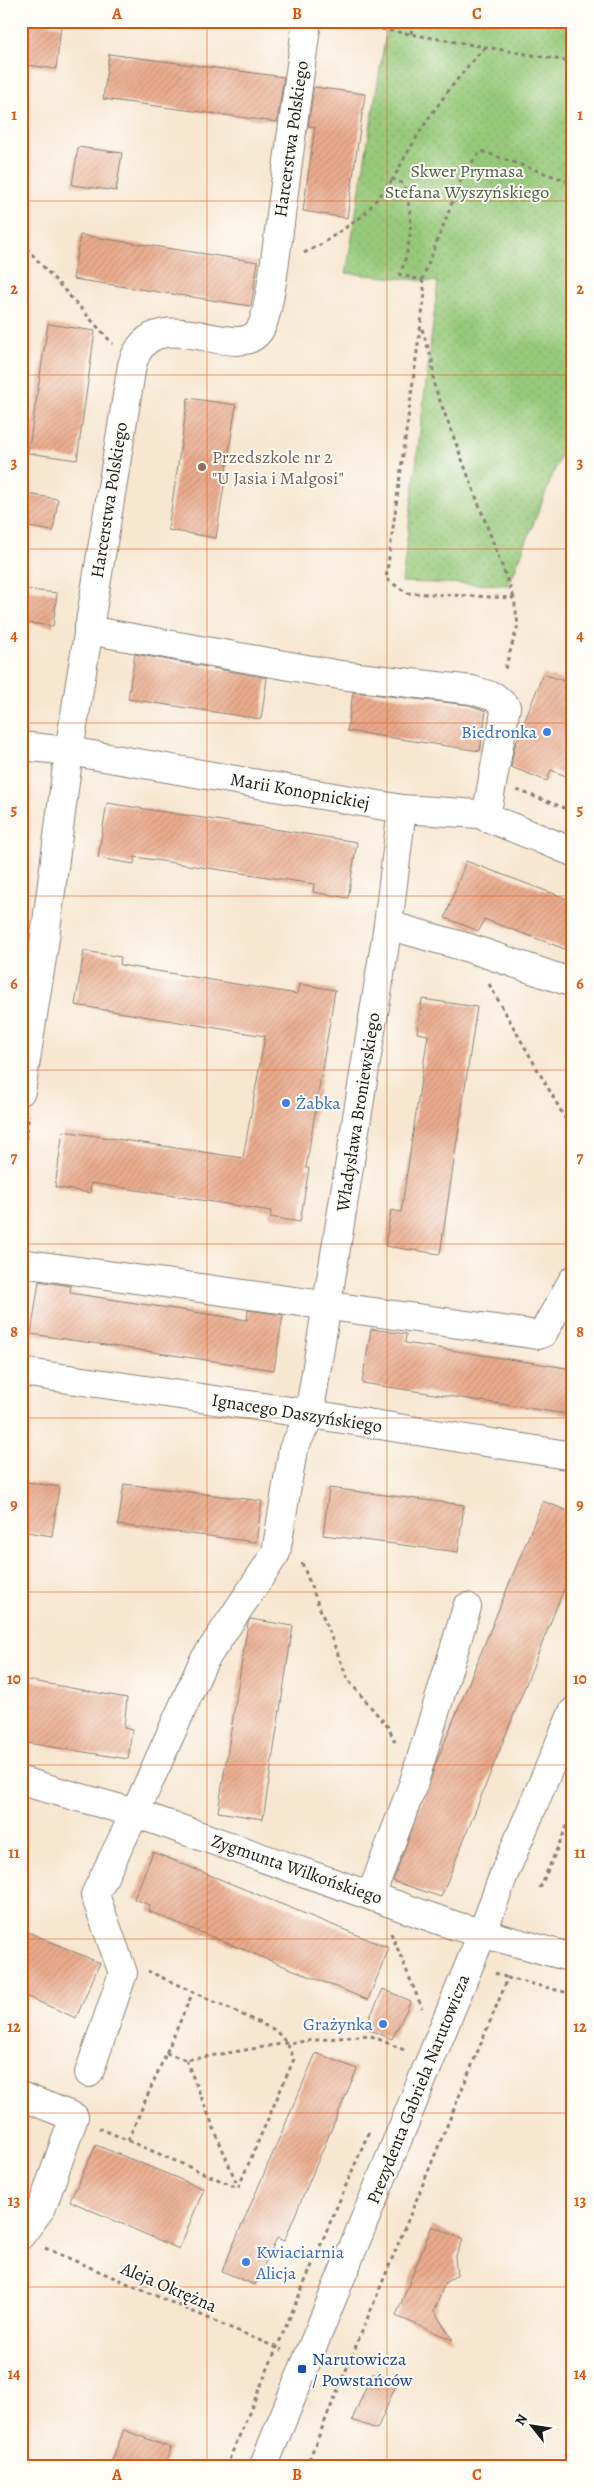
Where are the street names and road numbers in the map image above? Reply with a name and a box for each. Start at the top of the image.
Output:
street label: Harcerstwa Polskiego [268,59,314,219]
street label: Harcerstwa Polskiego [85,420,133,580]
street label: Marii Konopnickiej [228,767,372,815]
street label: Władysława Broniewskiego [330,1011,386,1214]
street label: Ignacego Daszyńskiego [210,1388,384,1438]
street label: Zygmunta Wilkońskiego [208,1828,386,1910]
street label: Prezydenta Gabriela Narutowicza [361,1970,475,2208]
street label: Aleja Okrężna [117,2256,221,2318]

